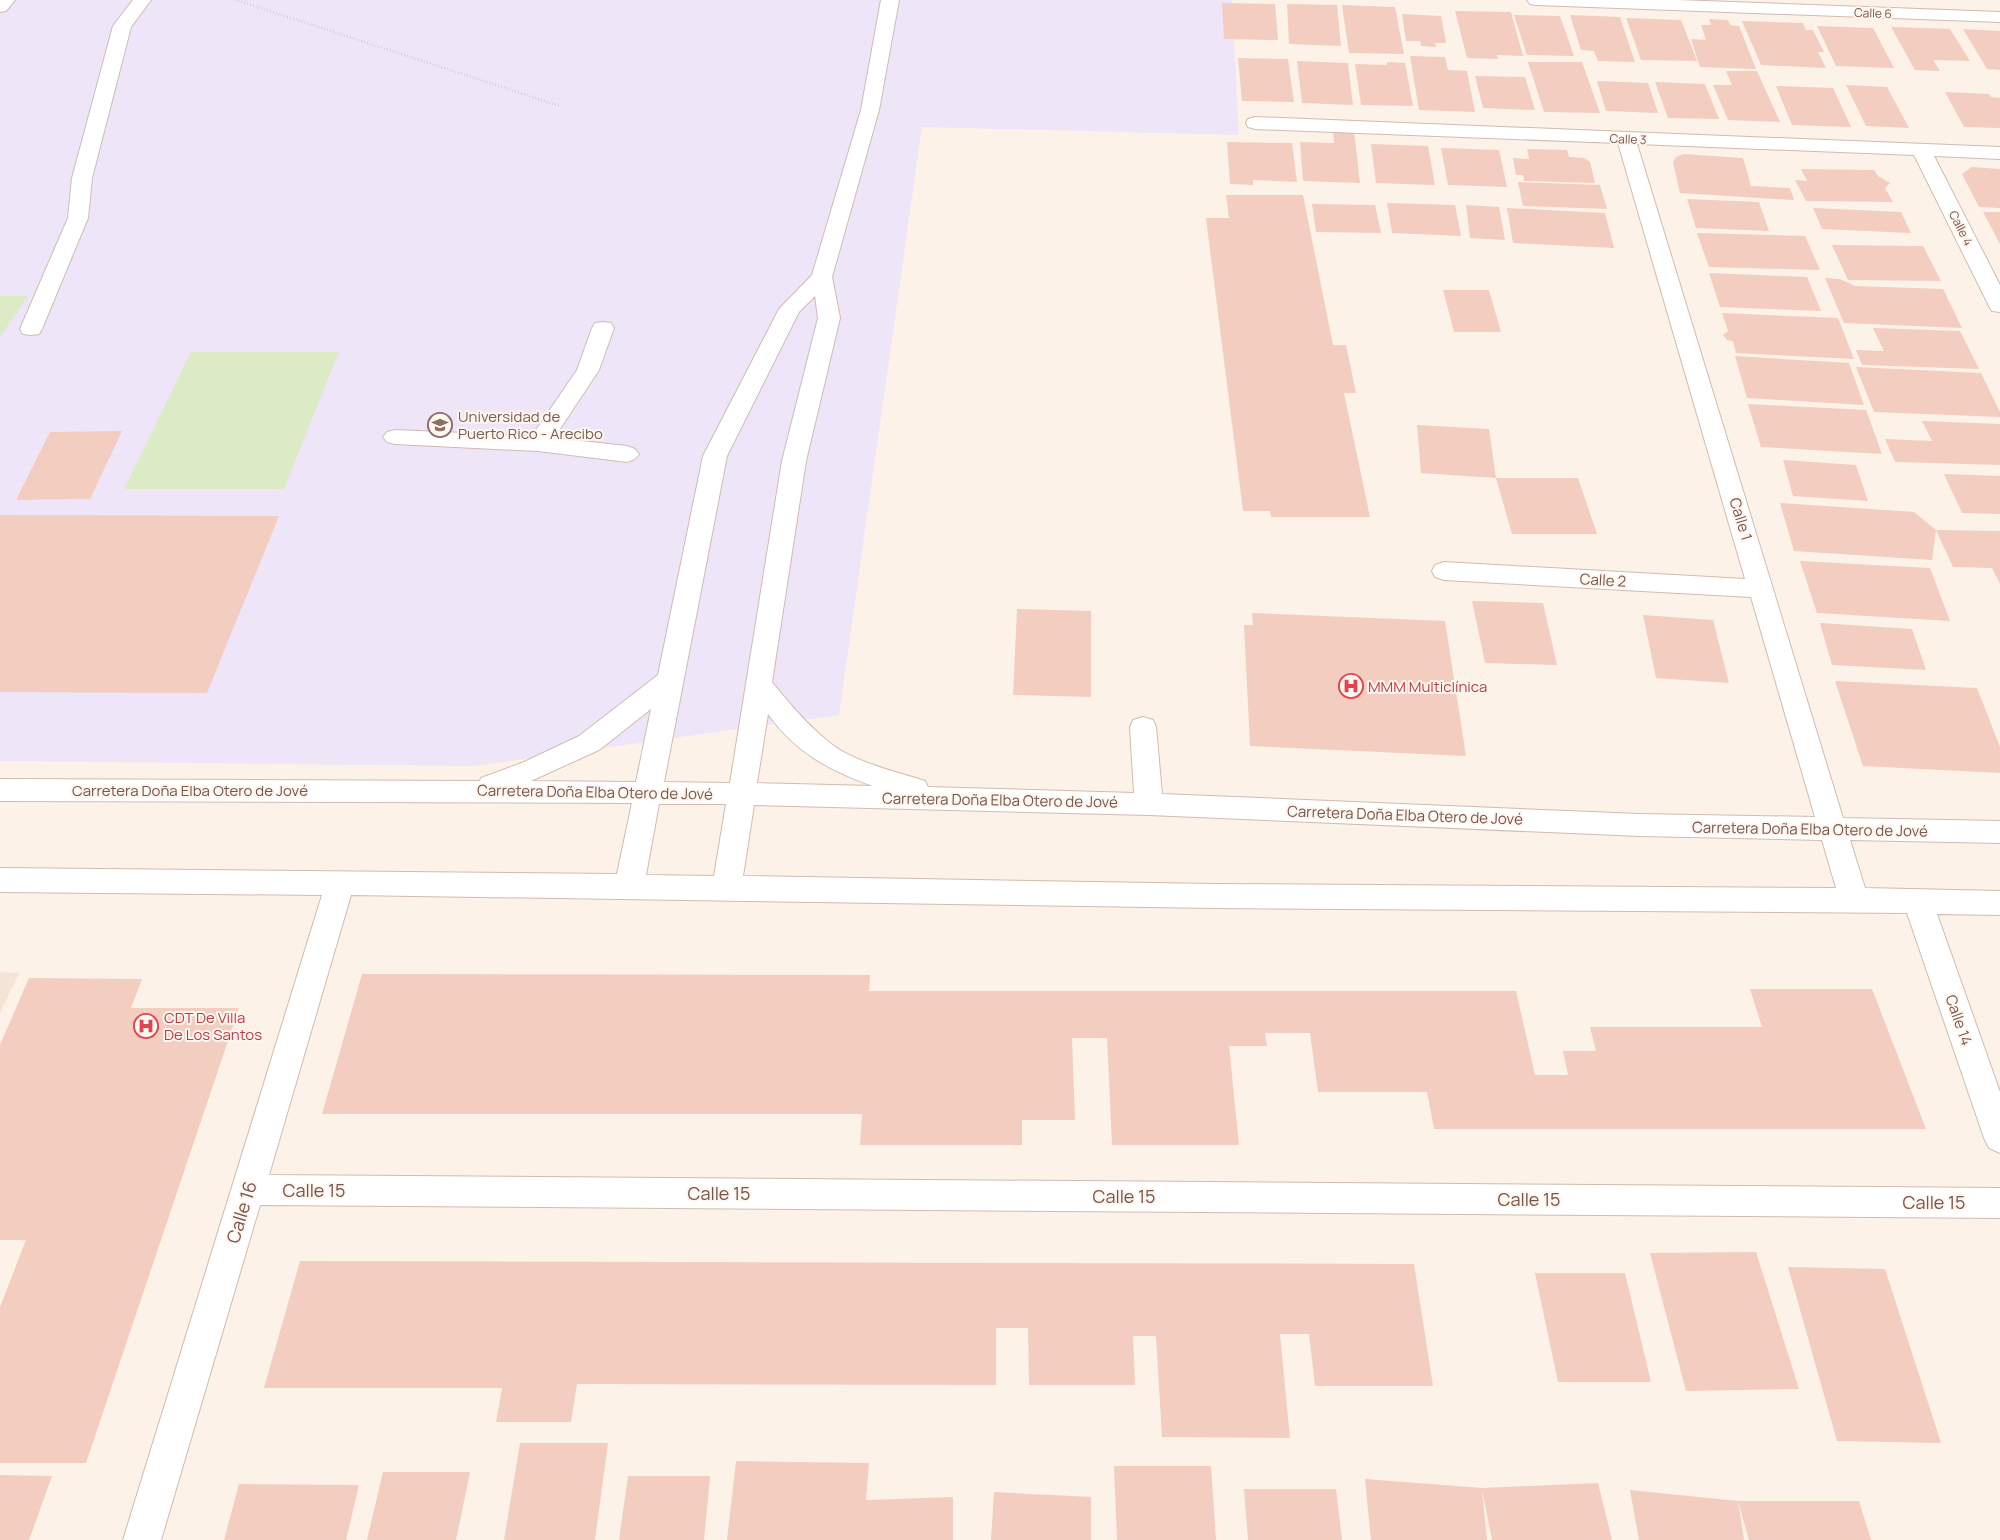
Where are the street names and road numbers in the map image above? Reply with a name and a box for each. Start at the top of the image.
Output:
street label: Calle 6 [1854,4,1892,22]
street label: Calle 3 [1609,130,1647,148]
street label: Calle 4 [1945,207,1977,249]
street label: Calle 1 [1725,495,1757,543]
street label: Calle 2 [1579,568,1627,592]
street label: Carretera Doña Elba Otero de Jové [477,779,713,805]
street label: Carretera Doña Elba Otero de Jové [72,780,308,801]
street label: Carretera Doña Elba Otero de Jové [882,787,1118,813]
street label: Carretera Doña Elba Otero de Jové [1287,800,1523,830]
street label: Carretera Doña Elba Otero de Jové [1692,816,1928,842]
street label: Calle 14 [1941,992,1978,1048]
street label: Calle 16 [220,1178,262,1246]
street label: Calle 15 [283,1178,345,1202]
street label: Calle 15 [688,1181,750,1205]
street label: Calle 15 [1093,1184,1155,1208]
street label: Calle 15 [1498,1187,1560,1211]
street label: Calle 15 [1903,1190,1965,1214]

